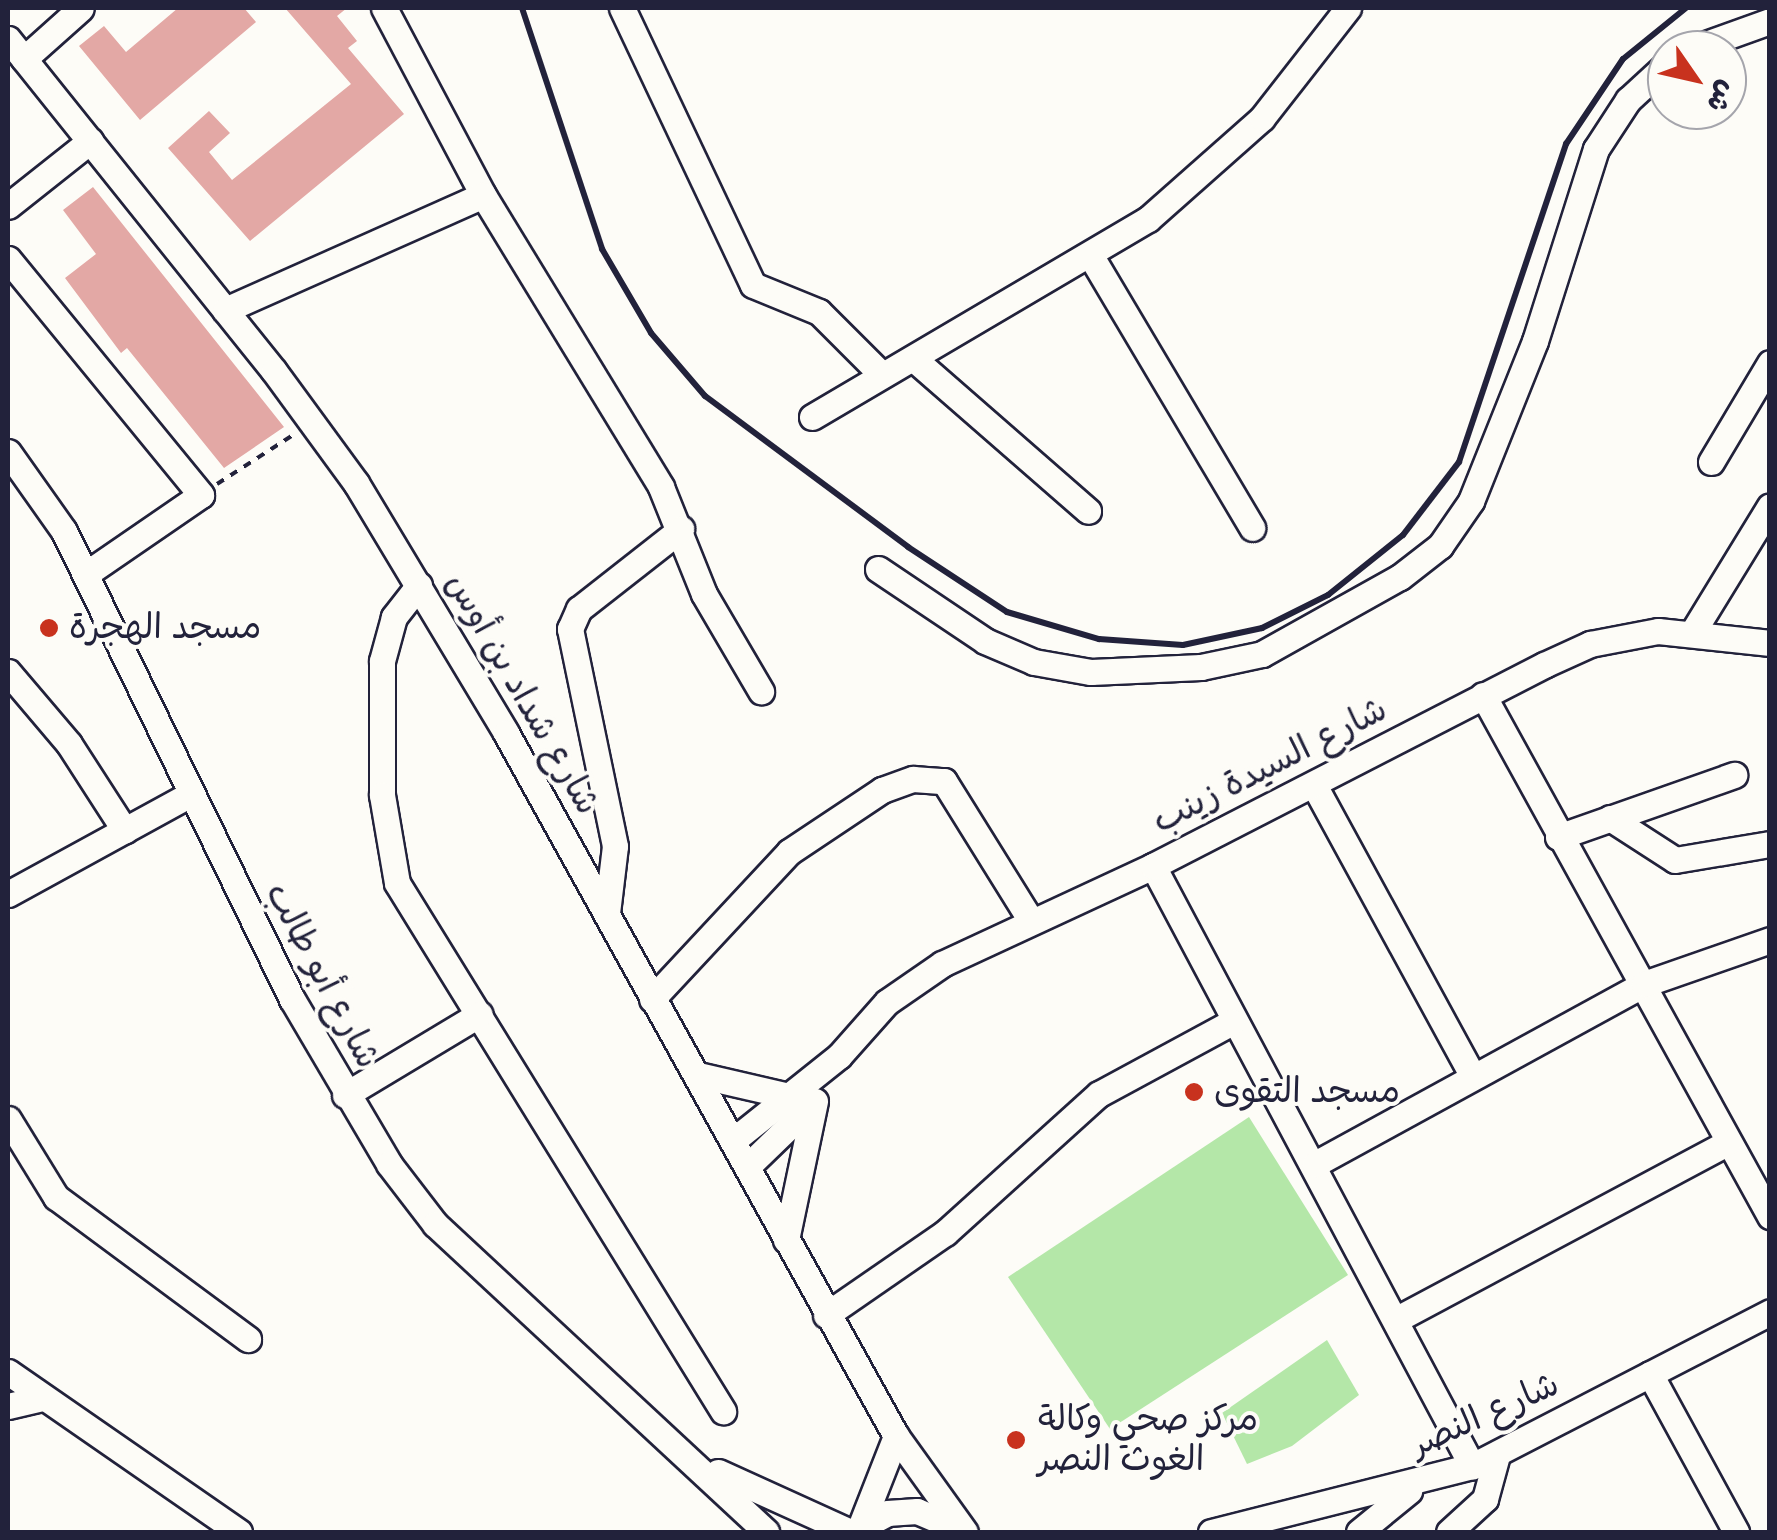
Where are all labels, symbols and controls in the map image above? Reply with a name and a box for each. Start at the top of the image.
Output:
north arrow [1647,30,1747,130]
text: ش [1697,73,1745,119]
street label: شارع شداد بن أوس [436,566,608,822]
place label: مسجد الهجرة [69,607,261,649]
marker: مسجد الهجرة [38,617,60,639]
street label: شارع السيدة زينب [1146,689,1394,843]
street label: شارع أبو طالب [256,876,388,1076]
place label: مسجد التقوى [1214,1071,1400,1113]
marker: مسجد التقوى [1183,1081,1205,1103]
street label: شارع النصر [1404,1364,1566,1466]
place label: مركز صحي وكالة الغوث النصر [1038,1399,1258,1481]
marker: مركز صحي وكالة الغوث النصر [1003,1427,1029,1453]

